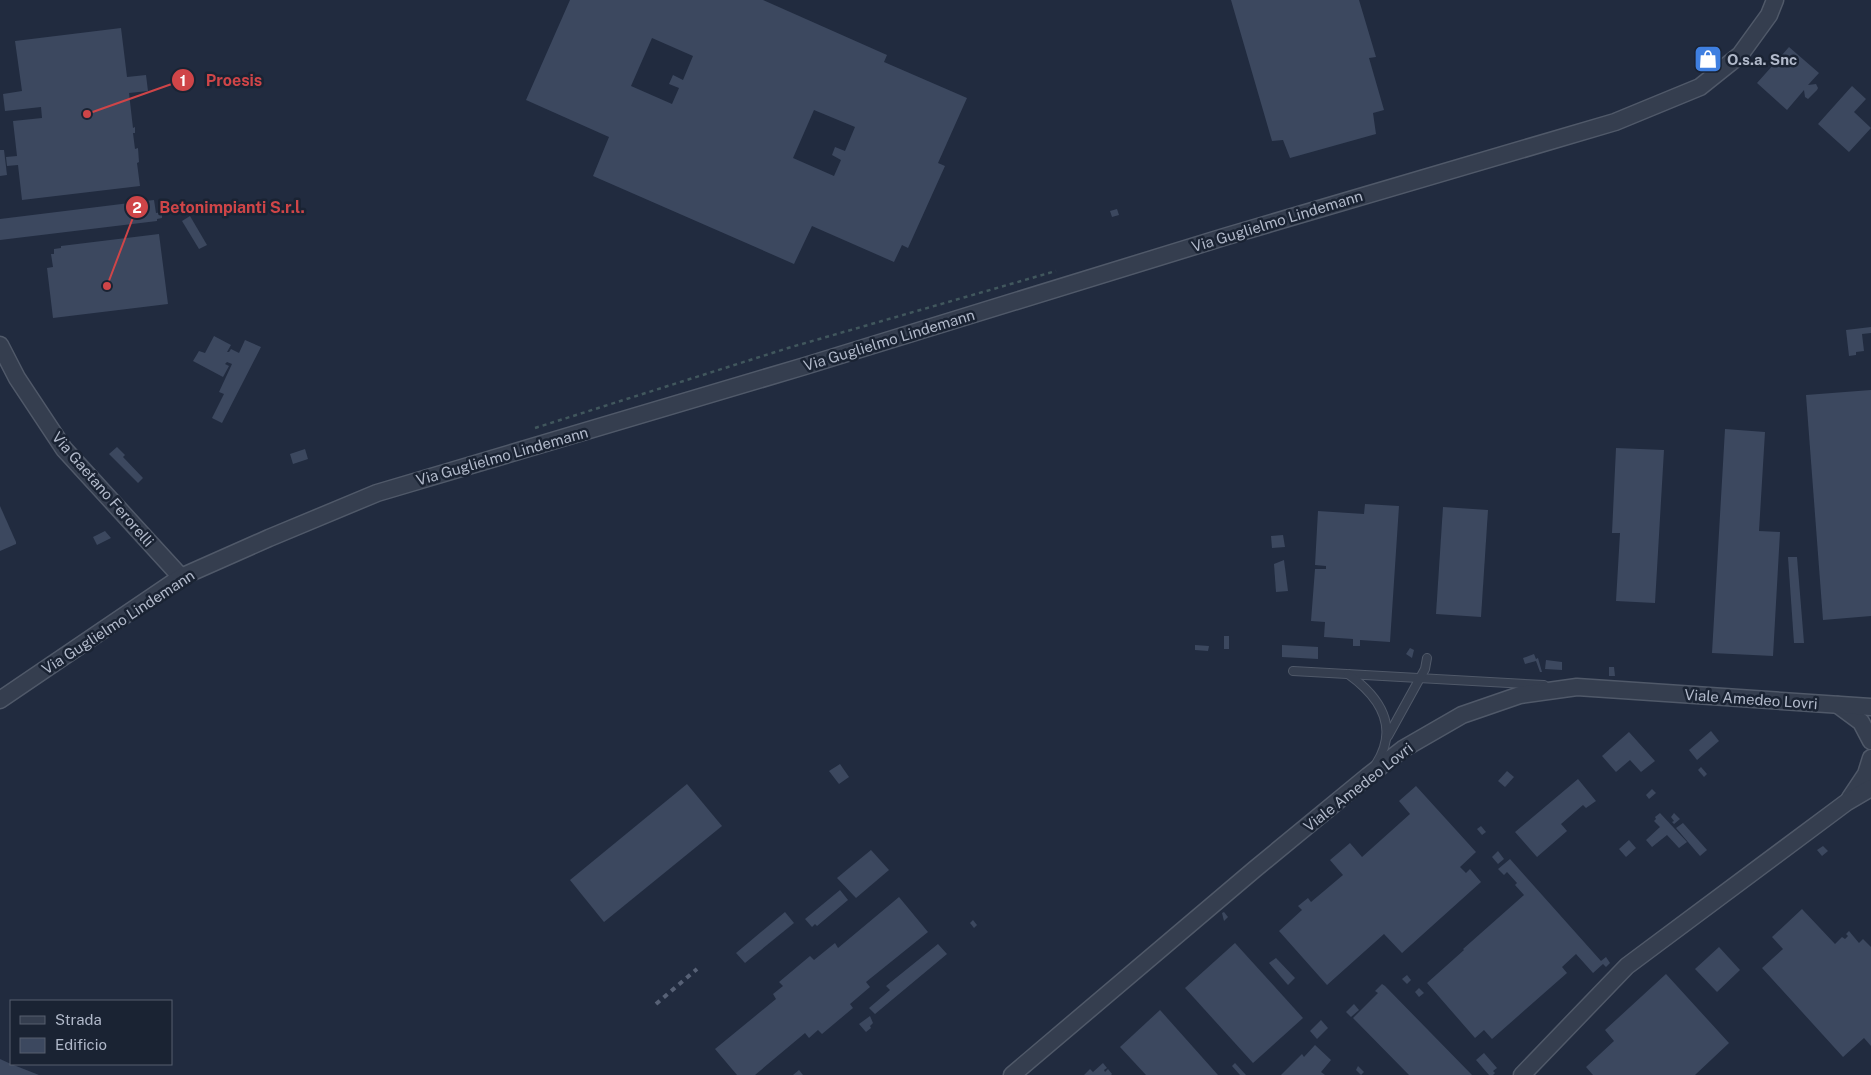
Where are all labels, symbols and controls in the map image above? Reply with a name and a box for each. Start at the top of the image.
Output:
shop icon: O.s.a. Snc [1693,44,1723,74]
place label: O.s.a. Snc [1727,51,1797,68]
callout: Proesis [171,65,272,96]
text: Proesis [206,71,262,90]
text: 1 [180,72,186,89]
street label: Via Guglielmo Lindemann [1189,187,1365,255]
callout: Betonimpianti S.r.l. [125,192,315,223]
text: Betonimpianti S.r.l. [159,198,305,217]
text: 2 [132,199,142,216]
street label: Via Guglielmo Lindemann [801,306,977,374]
street label: Via Guglielmo Lindemann [414,423,590,489]
street label: Via Gaetano Ferorelli [49,428,157,550]
street label: Via Guglielmo Lindemann [39,566,197,678]
street label: Viale Amedeo Lovri [1684,686,1818,712]
street label: Viale Amedeo Lovri [1300,739,1416,835]
legend [10,1000,172,1065]
text: Strada [55,1011,102,1028]
text: Edificio [55,1036,107,1053]

